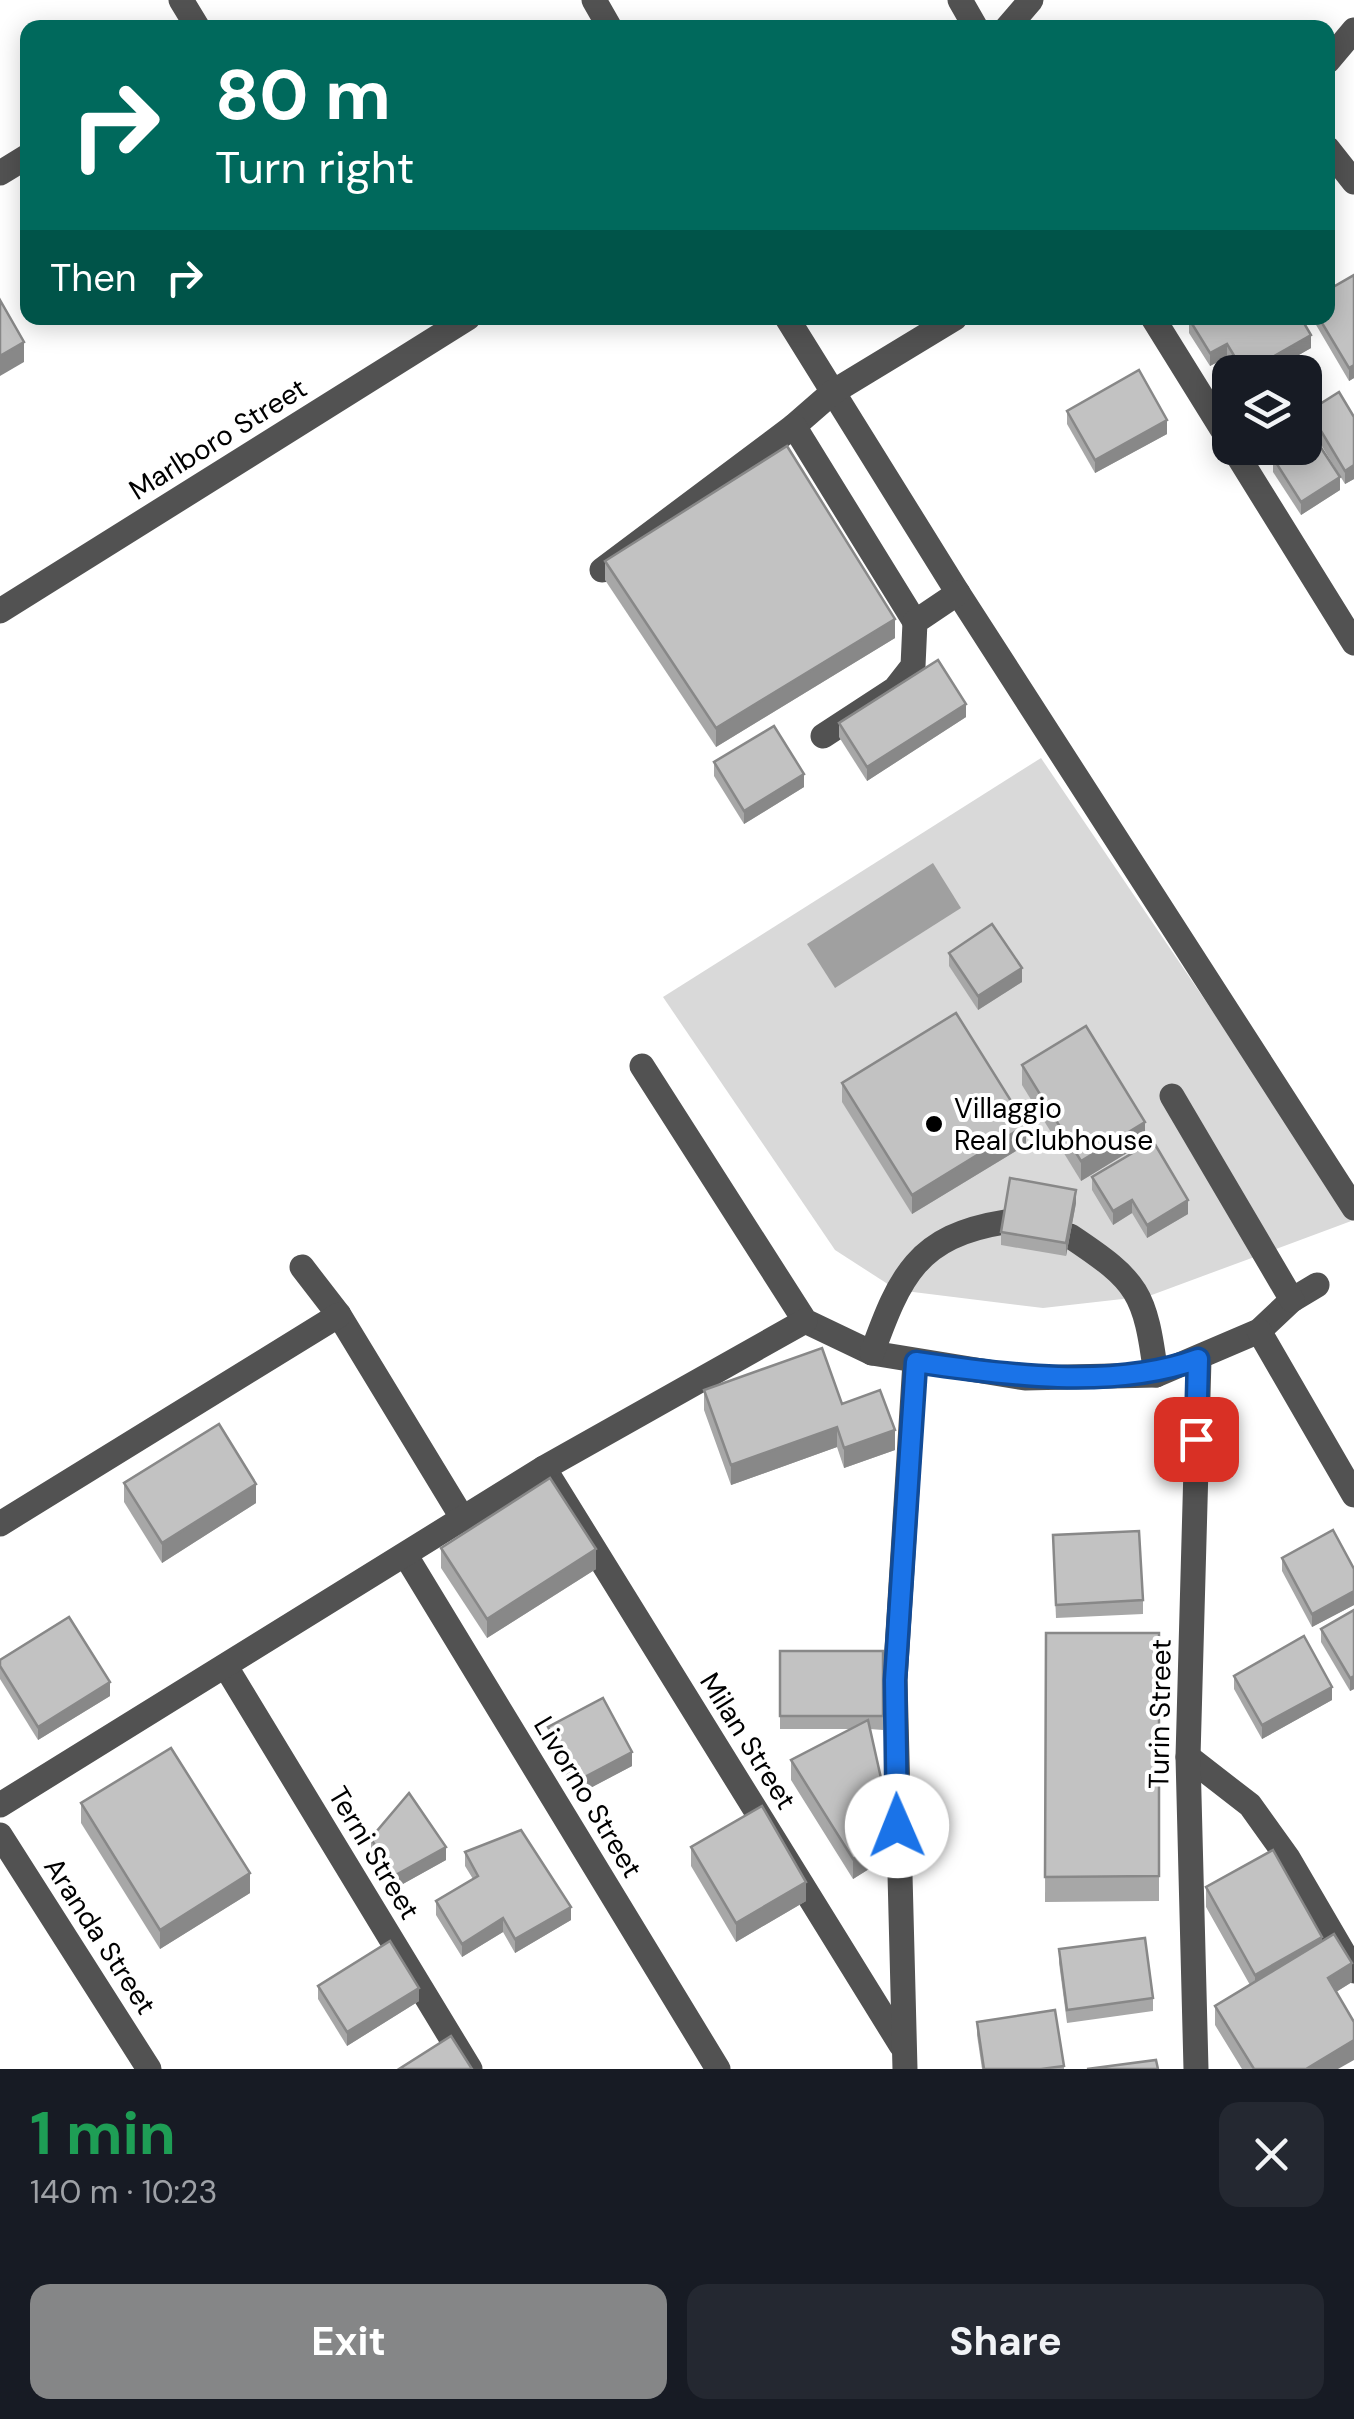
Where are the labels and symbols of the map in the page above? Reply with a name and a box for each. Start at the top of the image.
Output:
street label: Marlboro Street [122,370,314,508]
place label: Villaggio Real Clubhouse [954,1090,1153,1159]
marker: Villaggio Real Clubhouse [923,1113,945,1135]
pin [1154,1397,1239,1482]
street label: Turin Street [1140,1639,1180,1789]
street label: Milan Street [691,1666,805,1816]
street label: Livorno Street [525,1709,651,1885]
position arrow [845,1774,949,1878]
street label: Terni Street [320,1780,428,1926]
street label: Aranda Street [36,1851,164,2021]

